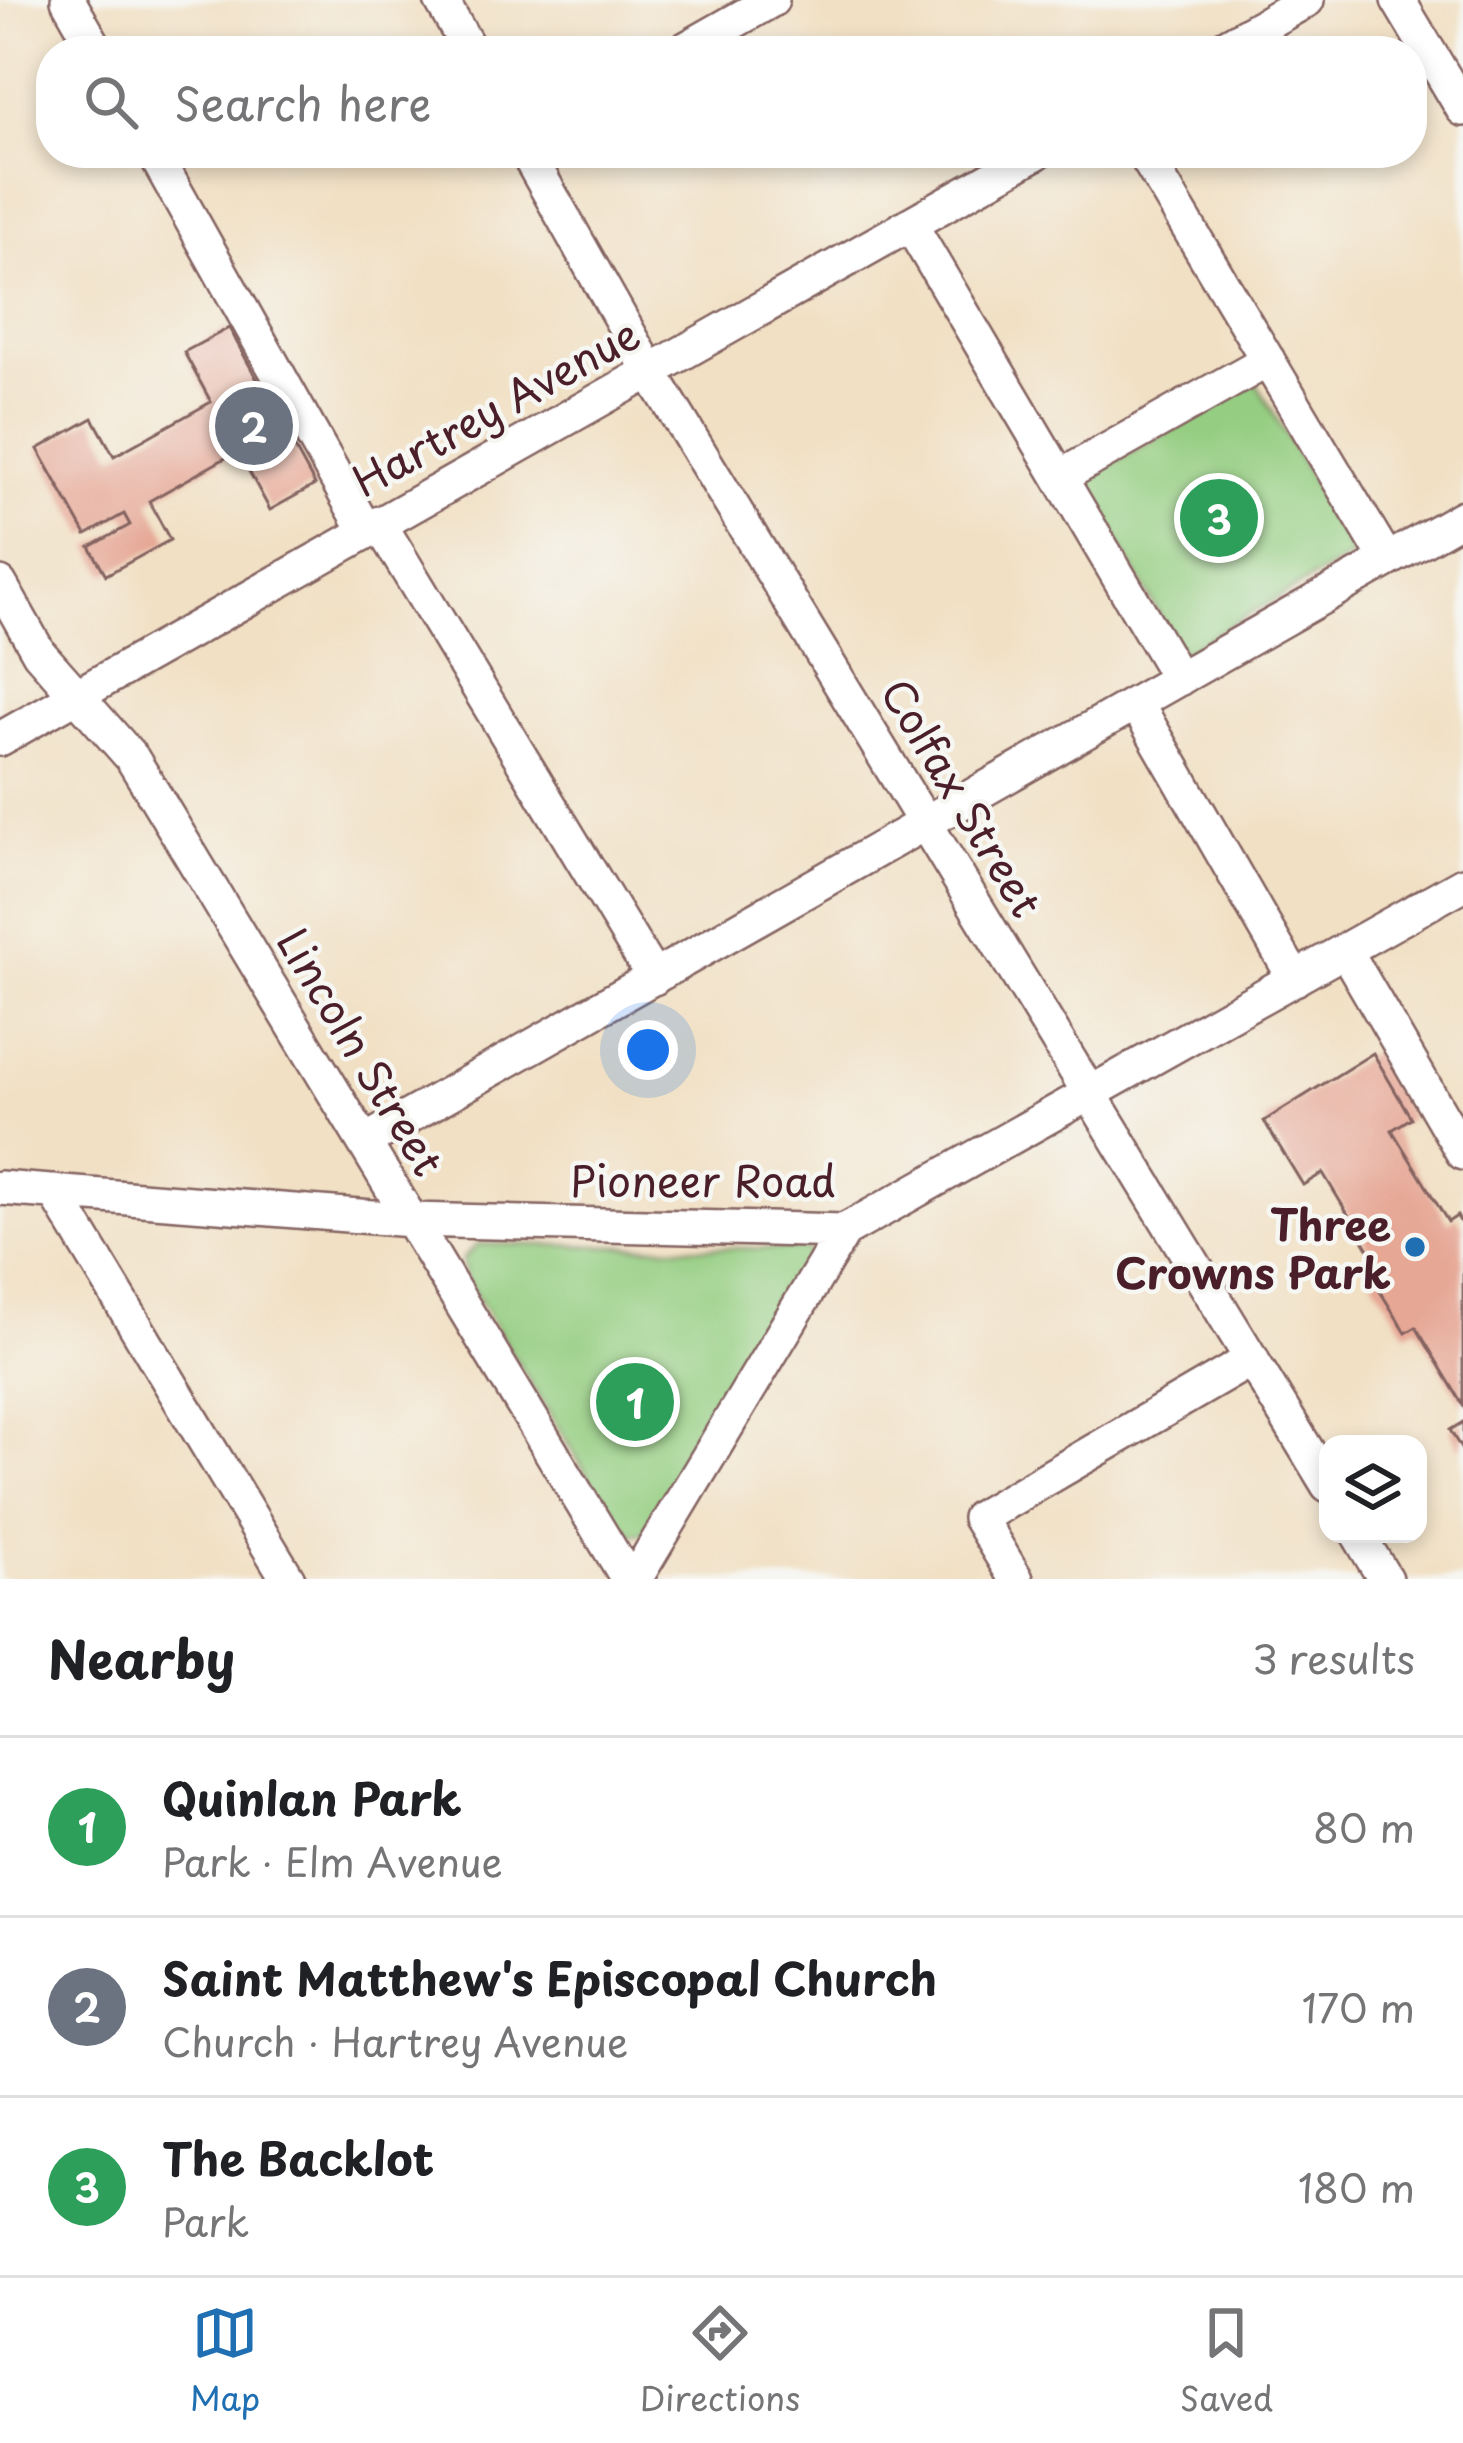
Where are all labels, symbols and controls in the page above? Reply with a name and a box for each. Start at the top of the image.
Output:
search box [36,36,1427,168]
text: Search here [174,68,431,136]
icon: search [78,69,144,135]
street label: Hartrey Avenue [340,301,650,511]
pin: 2 [215,381,293,471]
pin: 3 [1180,473,1258,563]
street label: Colfax Street [867,666,1059,928]
street label: Lincoln Street [263,915,461,1187]
your location [618,1020,678,1080]
street label: Pioneer Road [570,1148,836,1211]
place label: Three Crowns Park [1115,1192,1391,1303]
marker: Three Crowns Park [1402,1234,1428,1260]
pin: 1 [596,1357,674,1447]
map controls [1319,1435,1427,1543]
button: layers [1319,1435,1427,1543]
text: Nearby [48,1619,235,1696]
text: 3 results [1252,1628,1415,1687]
text: Quinlan Park [162,1763,462,1831]
text: 1 [78,1797,96,1856]
text: 80 m [1313,1797,1415,1856]
text: Park · Elm Avenue [162,1831,503,1890]
text: Saint Matthew's Episcopal Church [162,1943,937,2011]
text: 2 [73,1977,101,2036]
text: 170 m [1302,1977,1415,2036]
text: Church · Hartrey Avenue [162,2011,628,2070]
text: The Backlot [162,2123,434,2191]
text: 3 [74,2157,100,2216]
text: 180 m [1298,2157,1415,2216]
text: Park [162,2191,249,2250]
tab: Map [190,2300,260,2422]
tab: Directions [640,2300,800,2422]
tab: Saved [1180,2300,1273,2422]

